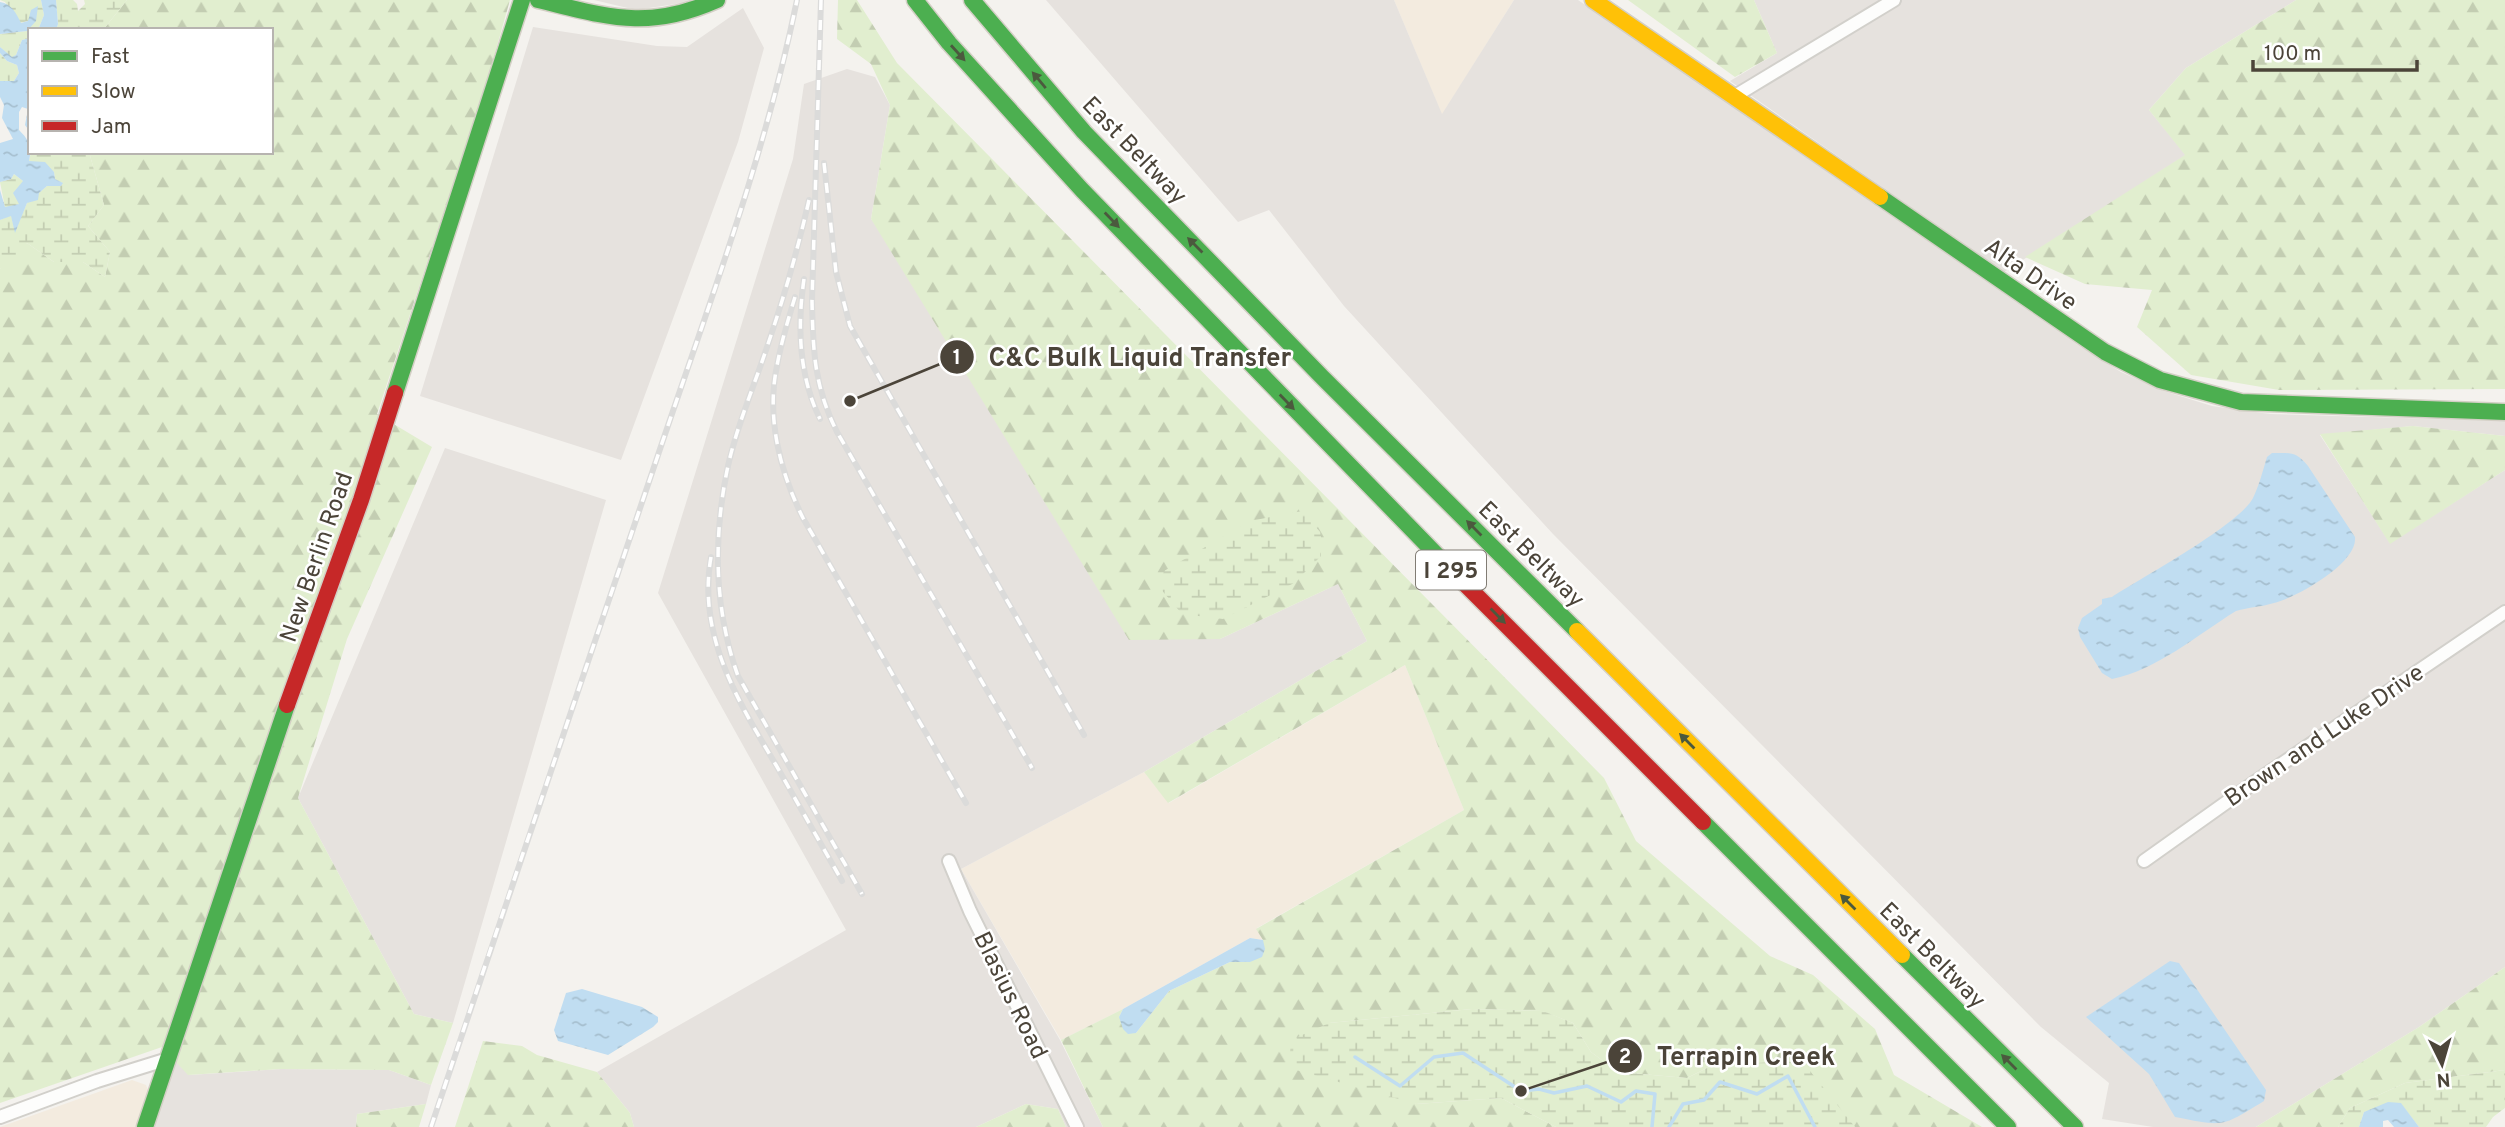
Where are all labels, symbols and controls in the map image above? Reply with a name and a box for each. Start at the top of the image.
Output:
legend [28,28,273,154]
scale bar [2253,28,2418,72]
text: 100 m [2264,41,2321,68]
text: Fast [91,44,130,71]
one-way arrow [950,44,966,62]
one-way arrow [1032,71,1047,88]
text: Slow [91,79,136,106]
street label: East Beltway [1075,91,1192,212]
text: Jam [91,114,132,141]
one-way arrow [1103,212,1120,229]
street label: Alta Drive [1978,233,2082,318]
one-way arrow [1188,237,1204,254]
callout: C&C Bulk Liquid Transfer [940,333,1305,380]
text: C&C Bulk Liquid Transfer [989,343,1292,376]
text: 1 [953,345,961,372]
one-way arrow [1278,393,1294,410]
street label: New Berlin Road [275,469,361,647]
street label: East Beltway [1471,496,1590,615]
one-way arrow [1466,521,1483,537]
road number: I 295 [1416,550,1486,590]
one-way arrow [1490,607,1506,624]
street label: Brown and Luke Drive [2220,659,2431,815]
one-way arrow [1679,733,1695,749]
one-way arrow [1840,894,1857,910]
street label: East Beltway [1872,897,1991,1016]
street label: Blasius Road [965,927,1053,1064]
north arrow [2407,1029,2477,1099]
callout: Terrapin Creek [1607,1032,1849,1079]
text: Terrapin Creek [1657,1042,1835,1075]
text: 2 [1619,1044,1631,1071]
one-way arrow [2001,1055,2018,1071]
text: N [2435,1066,2451,1091]

